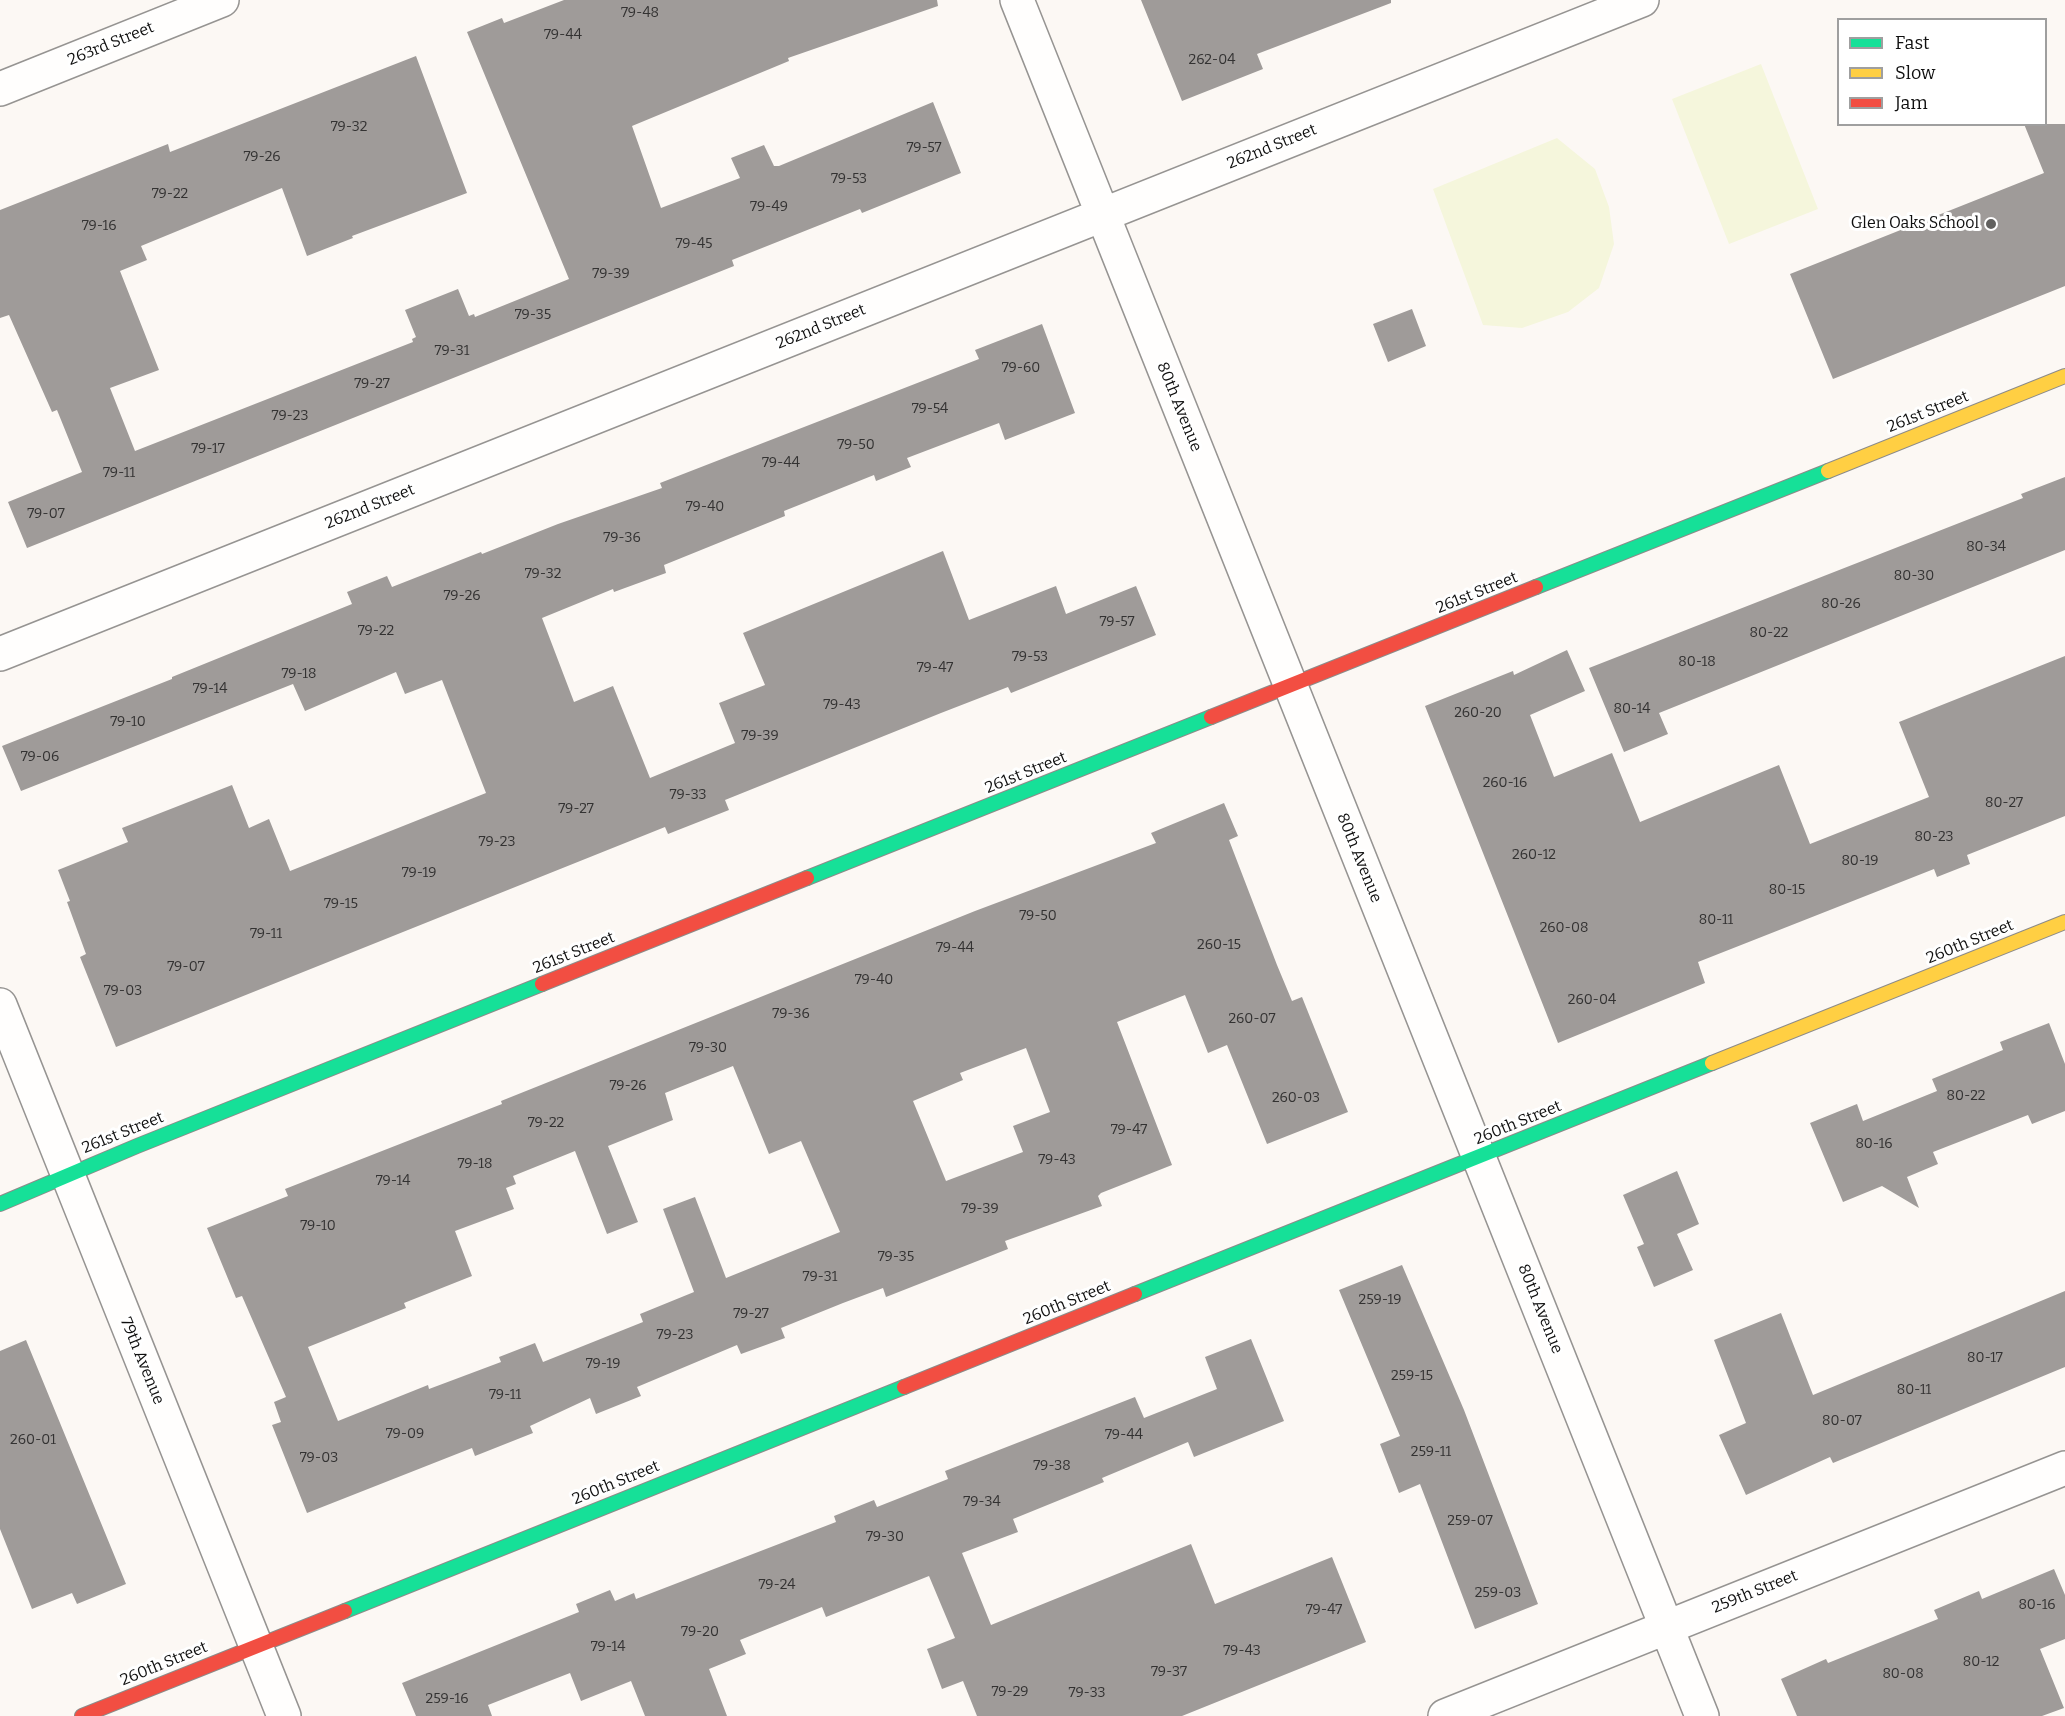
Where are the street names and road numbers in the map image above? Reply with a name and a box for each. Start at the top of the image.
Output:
street label: 263rd Street [65,18,157,70]
street label: 262nd Street [1225,120,1319,174]
street label: 262nd Street [774,300,868,354]
street label: 80th Avenue [1152,359,1206,455]
street label: 261st Street [1884,387,1972,437]
street label: 262nd Street [323,480,417,534]
street label: 261st Street [1433,568,1521,618]
street label: 261st Street [982,748,1070,798]
street label: 80th Avenue [1332,810,1386,906]
street label: 260th Street [1924,916,2016,968]
street label: 261st Street [530,928,618,978]
street label: 260th Street [1472,1097,1564,1149]
street label: 261st Street [79,1108,167,1158]
street label: 80th Avenue [1513,1261,1567,1357]
street label: 260th Street [1021,1277,1113,1329]
street label: 79th Avenue [116,1315,168,1407]
street label: 260th Street [570,1457,662,1509]
street label: 259th Street [1709,1566,1801,1618]
street label: 260th Street [118,1638,210,1690]

